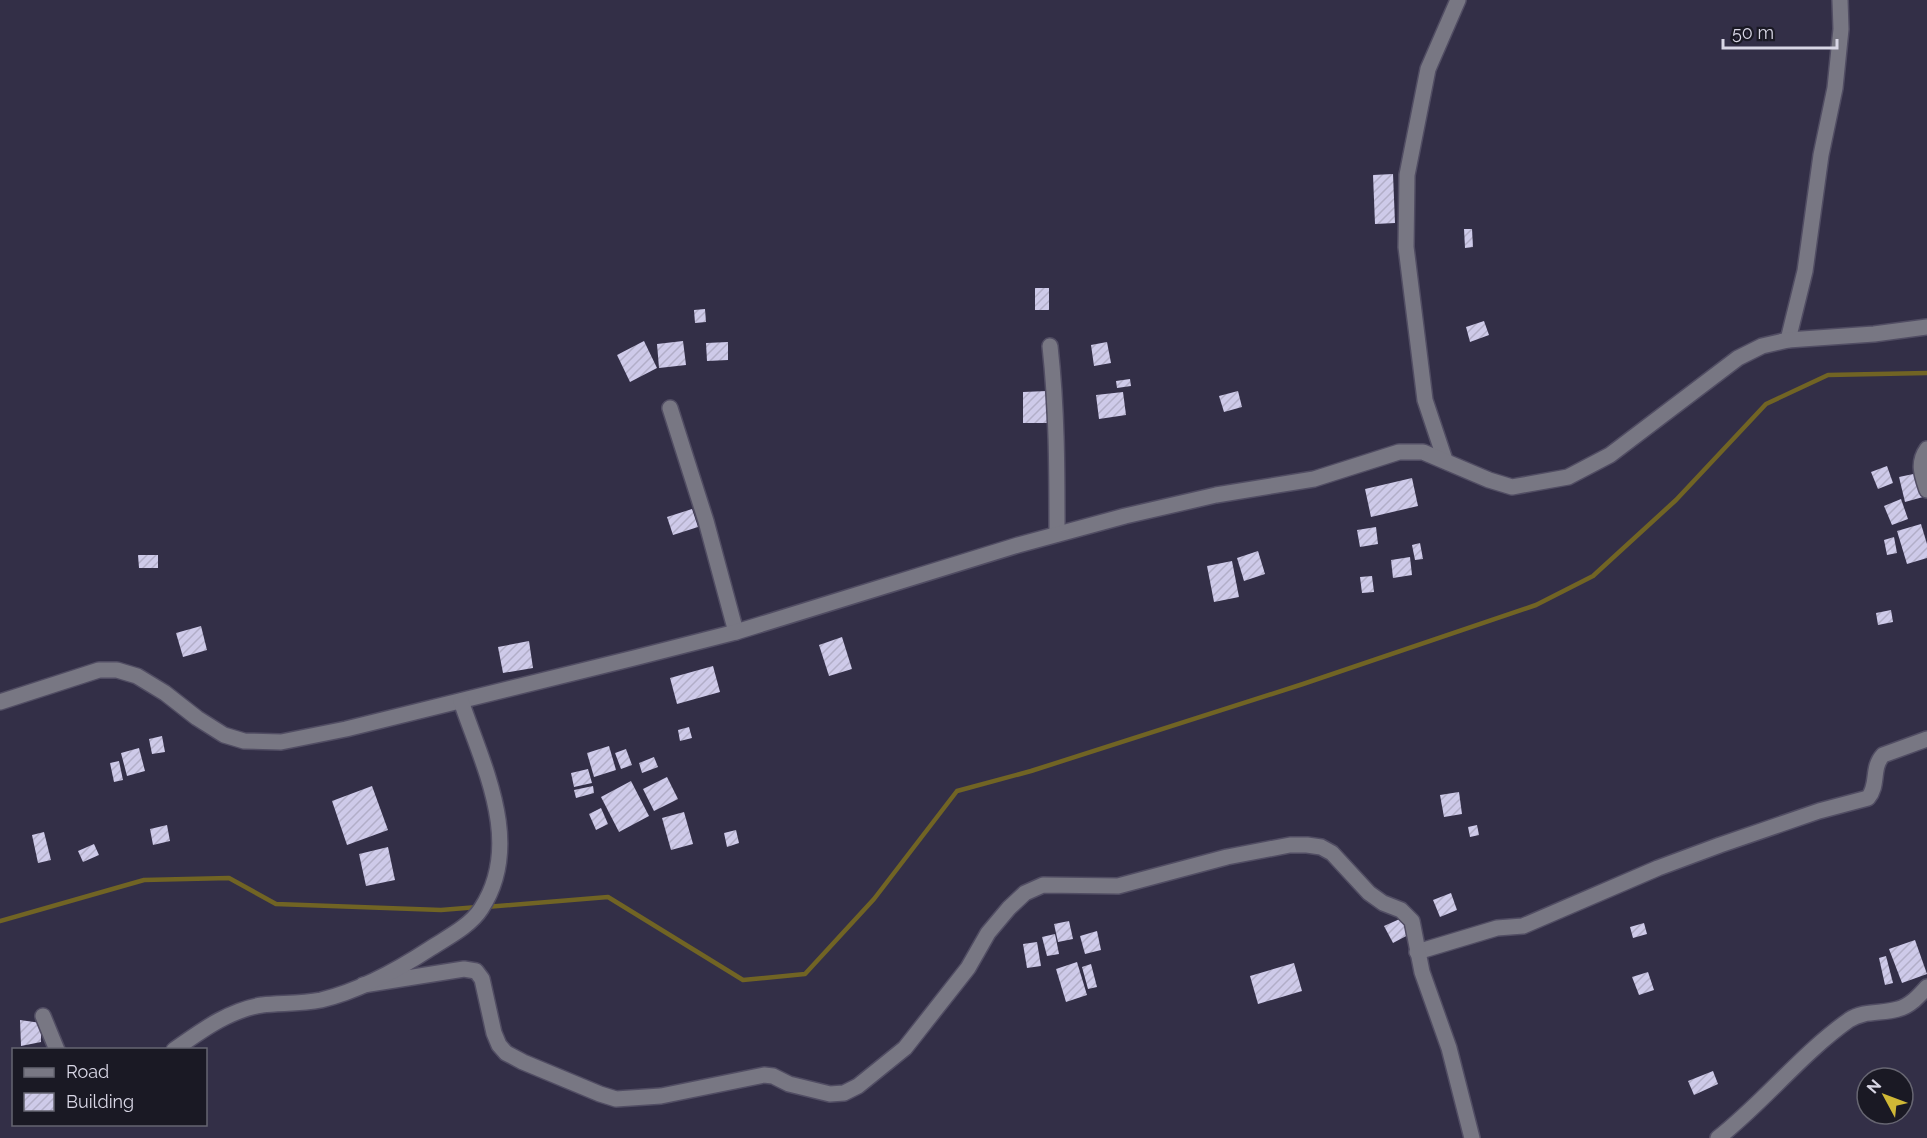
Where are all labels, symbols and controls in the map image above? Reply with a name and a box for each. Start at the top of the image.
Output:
scale bar [1723,12,1837,50]
text: 50 m [1732,22,1774,43]
legend [12,1048,207,1126]
text: Road [66,1061,109,1082]
north arrow [1855,1066,1915,1126]
text: N [1863,1076,1885,1097]
text: Building [66,1091,134,1112]

